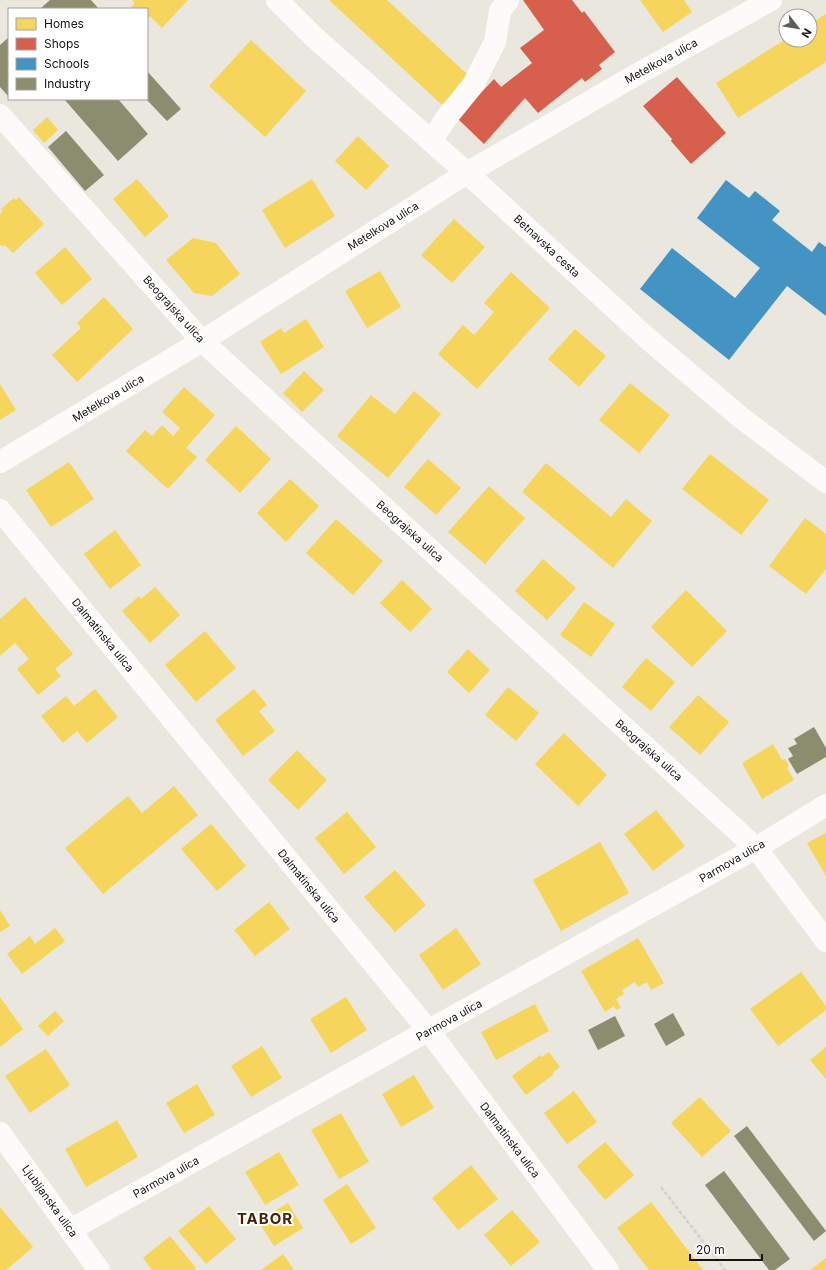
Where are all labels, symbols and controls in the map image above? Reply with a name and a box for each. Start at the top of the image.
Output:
legend [8,8,148,100]
north arrow [778,8,818,48]
text: Homes [44,16,84,31]
text: N [798,26,815,40]
street label: Metelkova ulica [622,35,700,87]
text: Shops [44,36,80,51]
text: Schools [44,56,89,71]
text: Industry [44,76,91,91]
street label: Metelkova ulica [345,199,421,253]
street label: Betnavska cesta [511,212,583,280]
street label: Beograjska ulica [140,273,208,345]
street label: Metelkova ulica [70,371,146,425]
street label: Beograjska ulica [374,497,446,565]
street label: Dalmatinska ulica [69,595,137,675]
street label: Beograjska ulica [613,716,685,784]
street label: Parmova ulica [697,837,767,885]
street label: Dalmatinska ulica [275,846,343,926]
street label: Parmova ulica [414,996,484,1044]
street label: Dalmatinska ulica [477,1099,543,1181]
street label: Parmova ulica [131,1153,201,1201]
street label: Ljubljanska ulica [19,1162,81,1240]
district label: TABOR [237,1209,293,1228]
scale bar [690,1236,762,1262]
text: 20 m [696,1242,725,1257]

